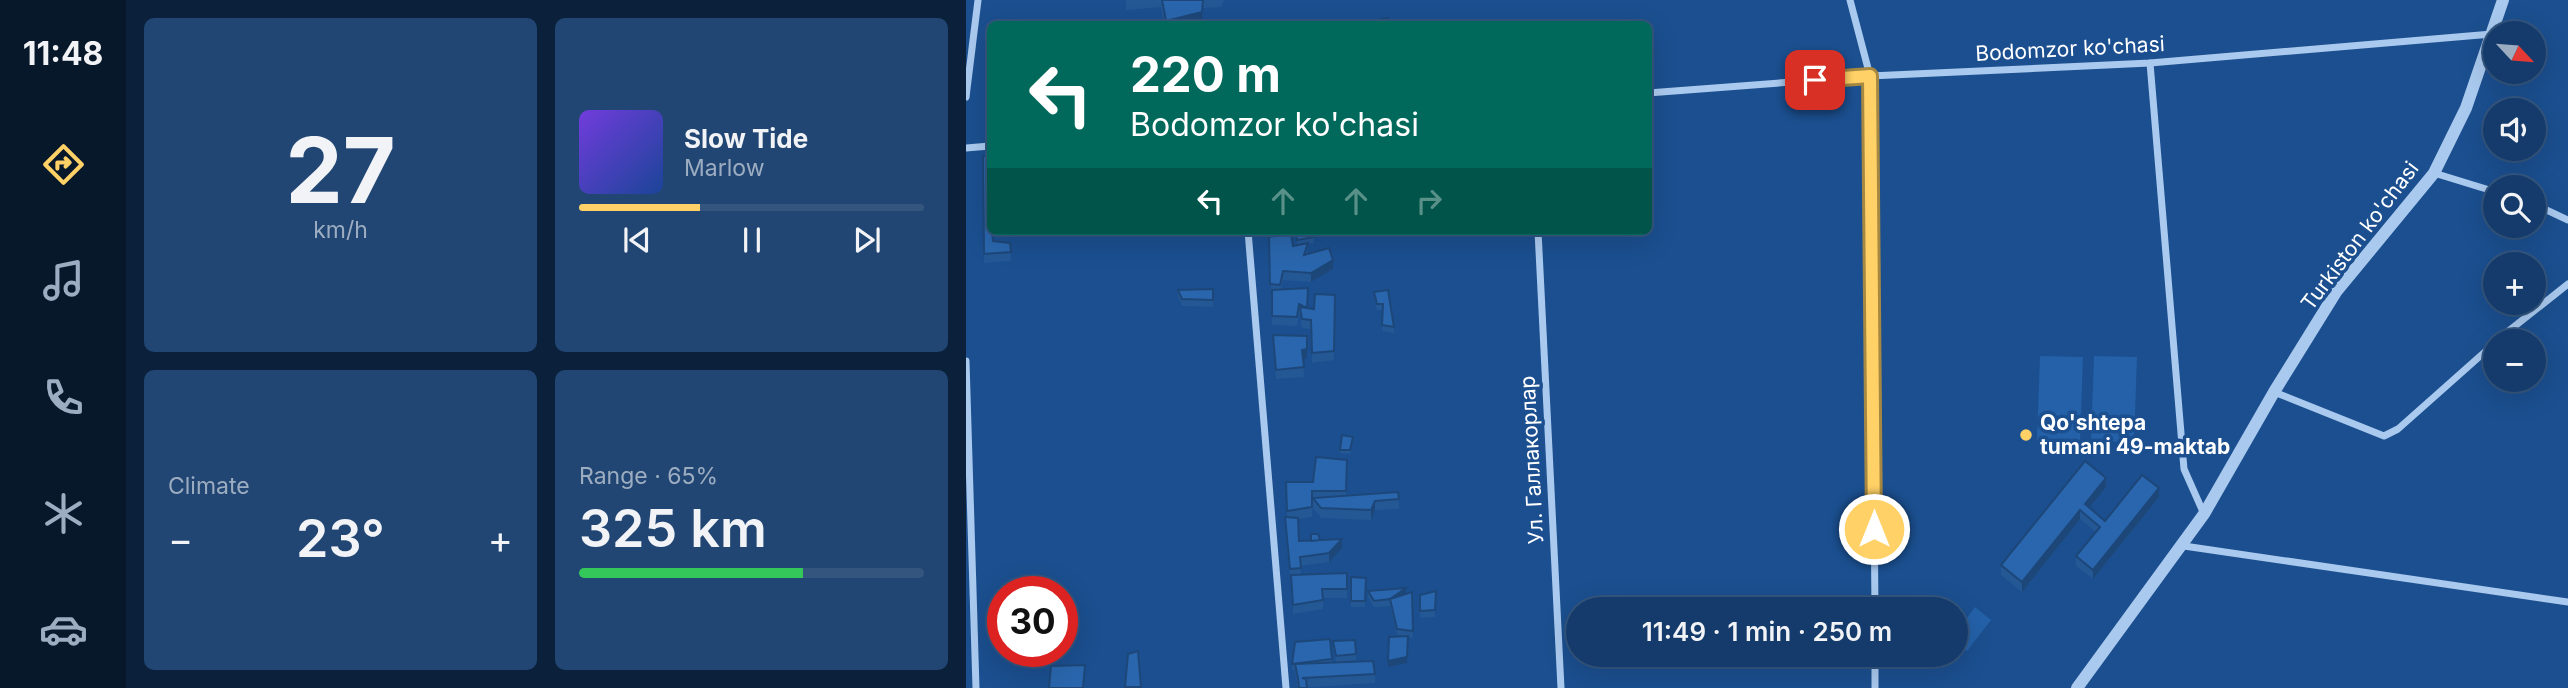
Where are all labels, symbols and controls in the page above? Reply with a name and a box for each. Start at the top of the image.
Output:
north arrow [2483,21,2546,84]
map controls [2483,21,2546,392]
street label: Bodomzor ko'chasi [1975,31,2165,66]
text: 11:48 [23,34,103,73]
text: 220 m [1130,45,1281,104]
icon: left [1015,49,1106,140]
pin [1785,50,1845,110]
icon: arrive [1796,61,1834,99]
button: sound [2483,98,2546,161]
text: Bodomzor ko'chasi [1130,105,1419,144]
text: 27 [285,115,396,225]
text: Slow Tide [684,123,808,154]
icon: directions [39,140,88,189]
text: Marlow [684,154,764,182]
street label: Turkiston ko'chasi [2296,156,2424,315]
button: search [2483,175,2546,238]
icon: left [1191,182,1229,220]
icon: ahead [1264,182,1302,220]
icon: ahead [1337,182,1375,220]
icon: right [1410,182,1448,220]
text: km/h [313,216,368,244]
icon: previous [618,221,656,259]
icon: pause [733,221,771,259]
icon: next [848,221,886,259]
button: + [2483,252,2546,315]
icon: music [39,256,88,305]
button: − [2483,329,2546,392]
icon: phone [39,373,88,422]
street label: Ул. Галлакорлар [1515,375,1548,545]
place label: Qo'shtepa tumani 49-maktab [2040,410,2230,459]
marker: Qo'shtepa tumani 49-maktab [2018,427,2034,443]
text: Range · 65% [579,462,718,490]
text: Climate [168,472,250,500]
icon: climate [39,489,88,538]
position arrow [1837,492,1911,566]
text: 325 km [579,497,767,560]
text: 23° [296,507,385,570]
text: − [168,516,193,562]
text: + [488,516,513,562]
speed limit sign: 30 [987,576,1078,667]
icon: car [39,605,88,654]
text: 11:49 · 1 min · 250 m [1642,616,1892,647]

